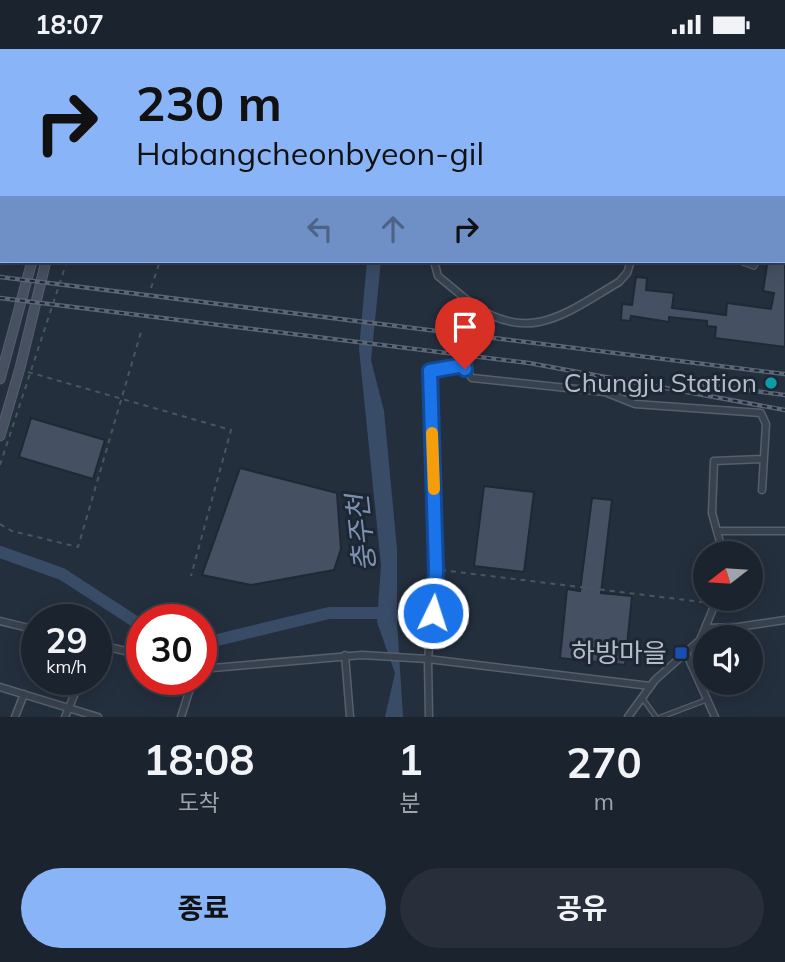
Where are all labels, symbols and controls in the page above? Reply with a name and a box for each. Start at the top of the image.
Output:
text: 18:07 [35,8,104,41]
text: 230 m [136,72,282,133]
icon: right [21,77,112,168]
text: Habangcheonbyeon-gil [136,133,484,173]
icon: left [301,210,339,248]
icon: ahead [374,210,412,248]
icon: right [447,210,485,248]
pin [435,297,495,369]
icon: arrive [446,308,484,346]
place label: Chungju Station [564,366,757,399]
marker: Chungju Station [763,375,779,391]
water label: 충주천 [339,490,382,573]
north arrow [693,541,763,611]
map controls [693,541,763,695]
position arrow [396,576,470,650]
speed limit sign: 30 [126,604,217,695]
text: 29 [45,618,88,662]
button: sound [693,625,763,695]
place label: 하방마을 [571,636,667,669]
marker: 하방마을 [673,645,689,661]
text: km/h [46,655,87,678]
text: 18:08 [143,733,254,786]
text: 1 [398,733,423,786]
text: 270 [566,736,642,789]
text: m [594,787,614,816]
text: 도착 [178,788,220,817]
text: 분 [400,788,421,817]
button: 종료 [21,868,386,948]
button: 공유 [400,868,764,948]

